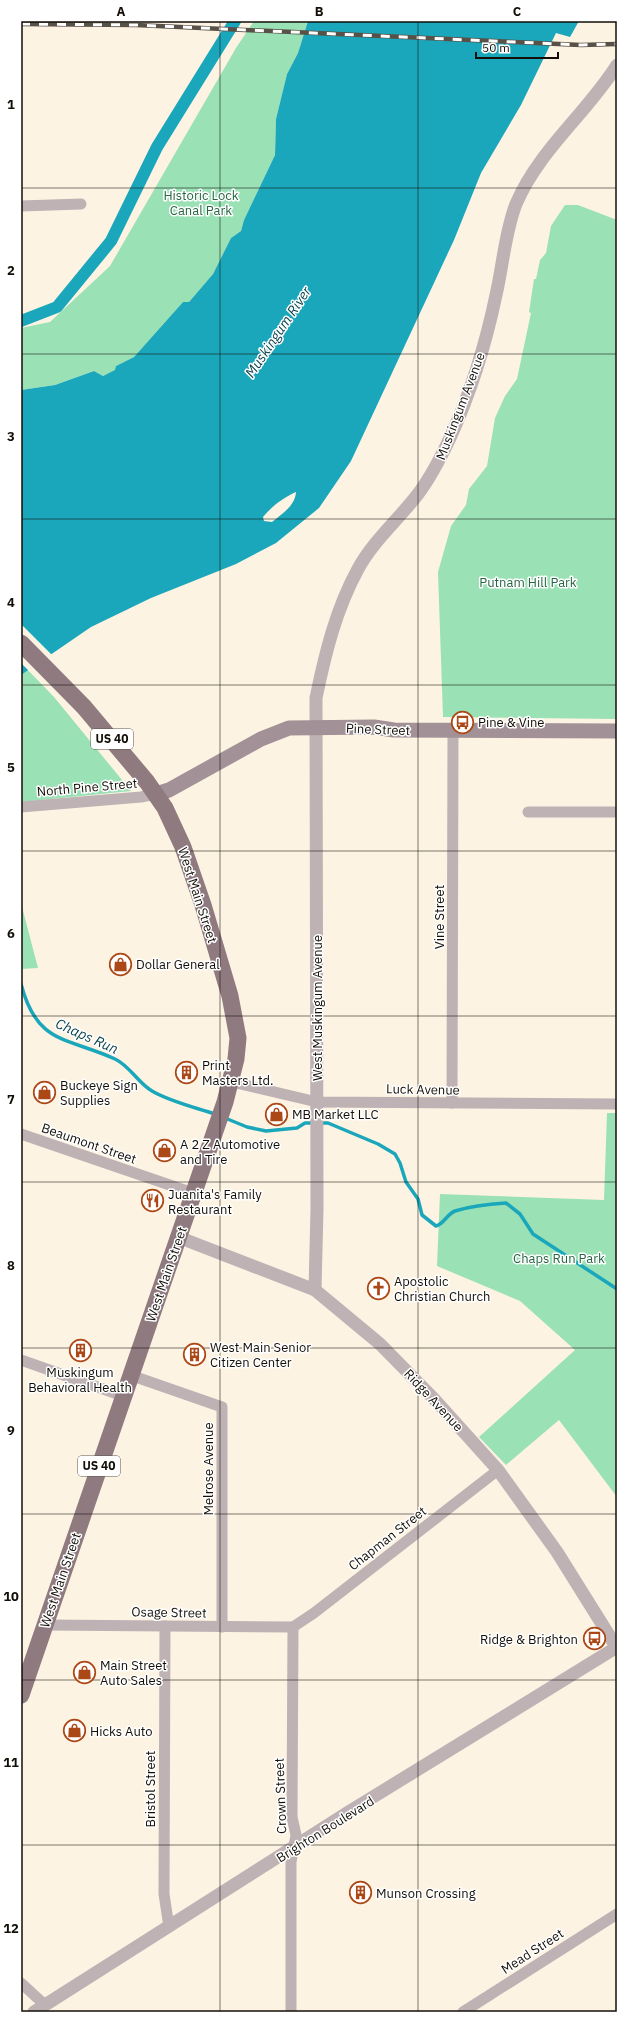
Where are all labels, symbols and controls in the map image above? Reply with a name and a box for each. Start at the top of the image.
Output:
text: A [117,3,126,20]
text: B [315,3,324,20]
text: C [513,3,522,20]
scale bar [476,34,558,60]
text: 50 m [482,40,510,55]
text: 1 [7,96,15,113]
park label: Historic Lock Canal Park [163,187,239,219]
text: 2 [7,262,15,279]
water label: Muskingum River [241,282,316,381]
street label: Muskingum Avenue [432,350,489,462]
text: 3 [7,428,15,445]
park label: Putnam Hill Park [479,574,577,591]
text: 4 [7,594,15,611]
bus stop icon: Pine & Vine [450,709,476,735]
place label: Pine & Vine [478,714,545,731]
street label: Pine Street [346,720,410,739]
road number: US 40 [91,729,133,749]
text: 5 [7,759,15,776]
street label: North Pine Street [36,775,138,800]
street label: West Main Street [174,845,221,945]
street label: Vine Street [431,885,448,949]
text: 6 [7,925,15,942]
street label: West Muskingum Avenue [309,935,326,1081]
shop icon: Dollar General [108,951,134,977]
place label: Dollar General [136,956,220,973]
water label: Chaps Run [53,1014,121,1058]
place label: Print Masters Ltd. [202,1057,274,1089]
building icon: Print Masters Ltd. [174,1059,200,1085]
place label: Buckeye Sign Supplies [60,1077,138,1109]
shop icon: Buckeye Sign Supplies [31,1079,57,1105]
street label: Luck Avenue [386,1080,460,1099]
text: 7 [7,1091,15,1108]
shop icon: MB Market LLC [264,1101,290,1127]
place label: MB Market LLC [292,1106,379,1123]
street label: Beaumont Street [39,1119,139,1168]
place label: A 2 Z Automotive and Tire [180,1136,280,1168]
shop icon: A 2 Z Automotive and Tire [151,1138,177,1164]
place label: Juanita's Family Restaurant [168,1186,262,1218]
restaurant icon: Juanita's Family Restaurant [139,1188,165,1214]
street label: West Main Street [142,1224,191,1324]
park label: Chaps Run Park [513,1250,605,1267]
text: 8 [7,1257,15,1274]
place label: Apostolic Christian Church [394,1273,490,1305]
church icon: Apostolic Christian Church [365,1275,391,1301]
building icon: Muskingum Behavioral Health [67,1337,93,1363]
place label: West Main Senior Citizen Center [210,1339,311,1371]
building icon: West Main Senior Citizen Center [181,1341,207,1367]
place label: Muskingum Behavioral Health [28,1364,132,1396]
street label: Ridge Avenue [400,1365,467,1435]
text: 9 [7,1422,15,1439]
street label: Melrose Avenue [200,1422,217,1516]
road number: US 40 [78,1456,120,1476]
street label: Chapman Street [345,1503,430,1574]
street label: West Main Street [36,1530,85,1630]
text: 10 [3,1588,19,1605]
street label: Osage Street [131,1603,207,1622]
bus stop icon: Ridge & Brighton [581,1626,607,1652]
place label: Ridge & Brighton [480,1631,578,1648]
place label: Main Street Auto Sales [100,1657,167,1689]
shop icon: Main Street Auto Sales [71,1659,97,1685]
shop icon: Hicks Auto [62,1718,88,1744]
place label: Hicks Auto [90,1723,153,1740]
street label: Bristol Street [142,1751,159,1827]
text: 11 [3,1754,19,1771]
street label: Crown Street [271,1758,290,1834]
street label: Brighton Boulevard [273,1792,377,1866]
building icon: Munson Crossing [348,1880,374,1906]
place label: Munson Crossing [376,1885,476,1902]
text: 12 [3,1920,19,1937]
street label: Mead Street [498,1925,567,1978]

